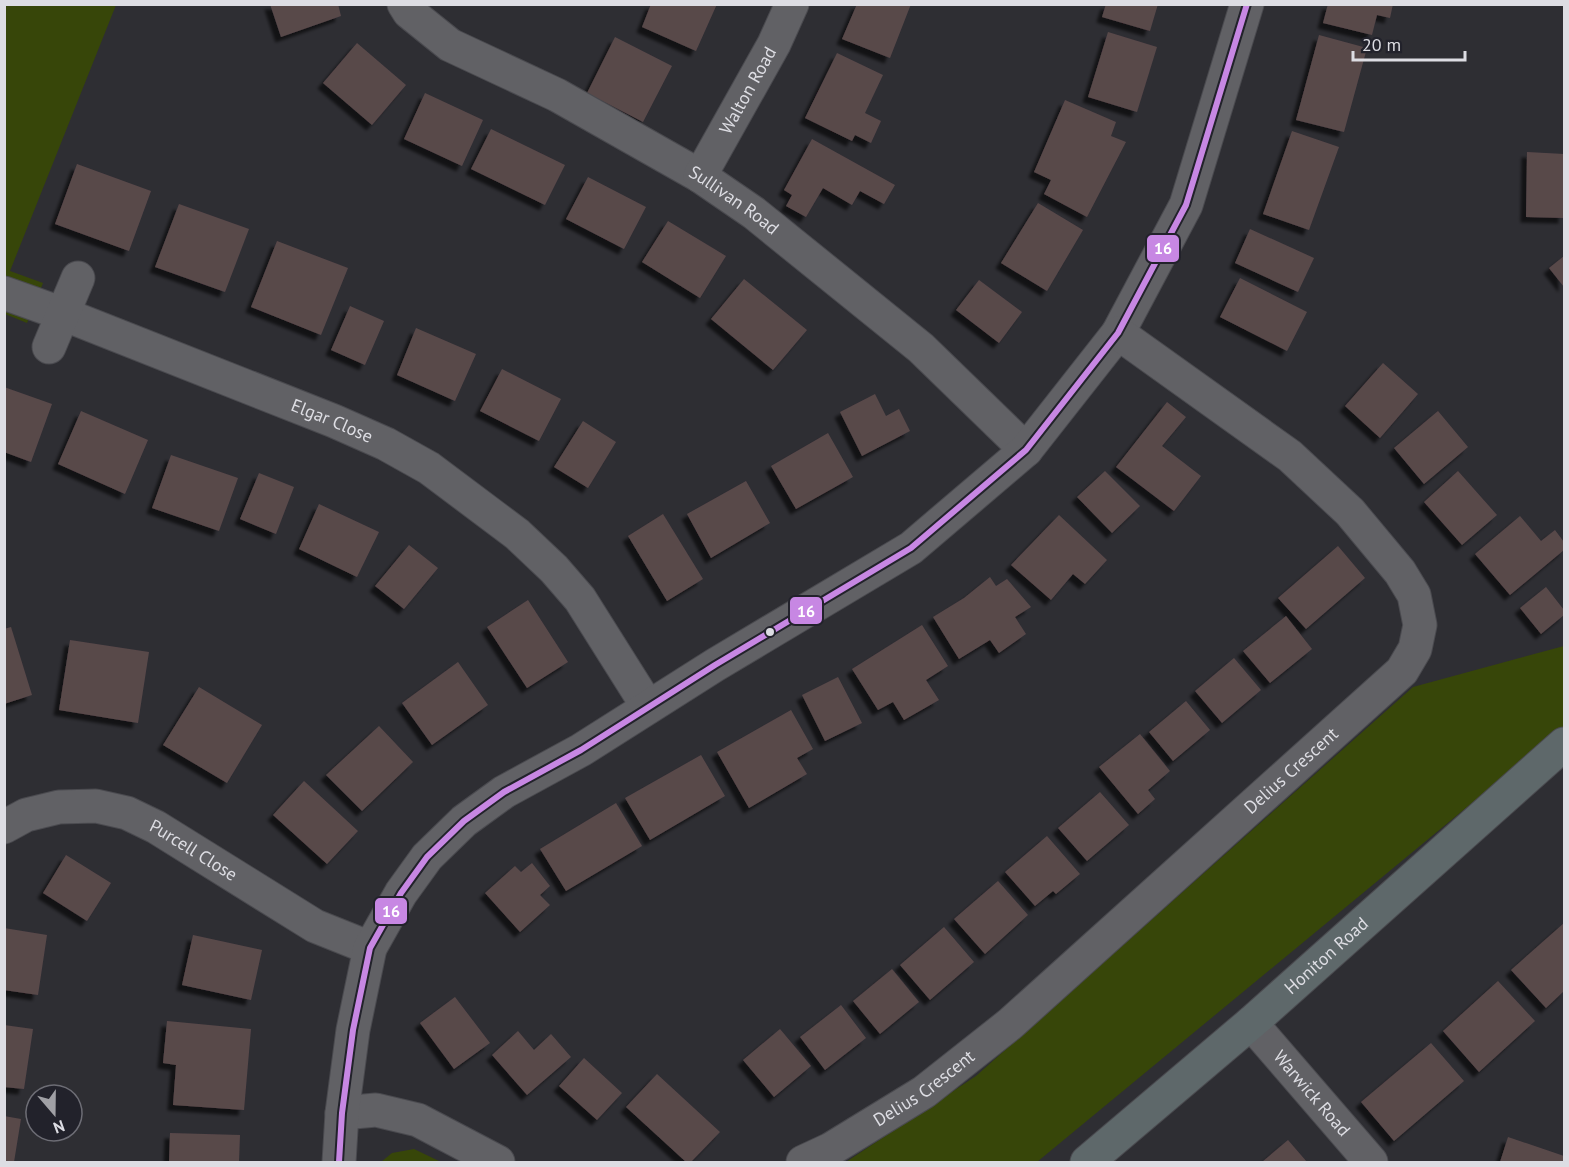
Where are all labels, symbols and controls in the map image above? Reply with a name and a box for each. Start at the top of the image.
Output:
scale bar [1353,24,1466,62]
text: 20 m [1362,33,1401,56]
street label: Walton Road [714,42,781,138]
street label: Sullivan Road [685,160,784,240]
line badge: 16 [1146,234,1180,263]
text: 16 [1154,238,1172,258]
street label: Elgar Close [288,393,377,448]
line badge: 16 [789,596,823,625]
text: 16 [797,601,815,621]
unlabelled marker [764,626,776,638]
street label: Delius Crescent [1239,722,1343,819]
street label: Purcell Close [146,814,242,886]
line badge: 16 [374,897,408,925]
text: 16 [382,901,400,921]
street label: Honiton Road [1279,912,1373,999]
street label: Delius Crescent [869,1044,979,1131]
street label: Warwick Road [1269,1045,1356,1141]
north arrow [24,1083,84,1143]
text: N [51,1116,67,1138]

